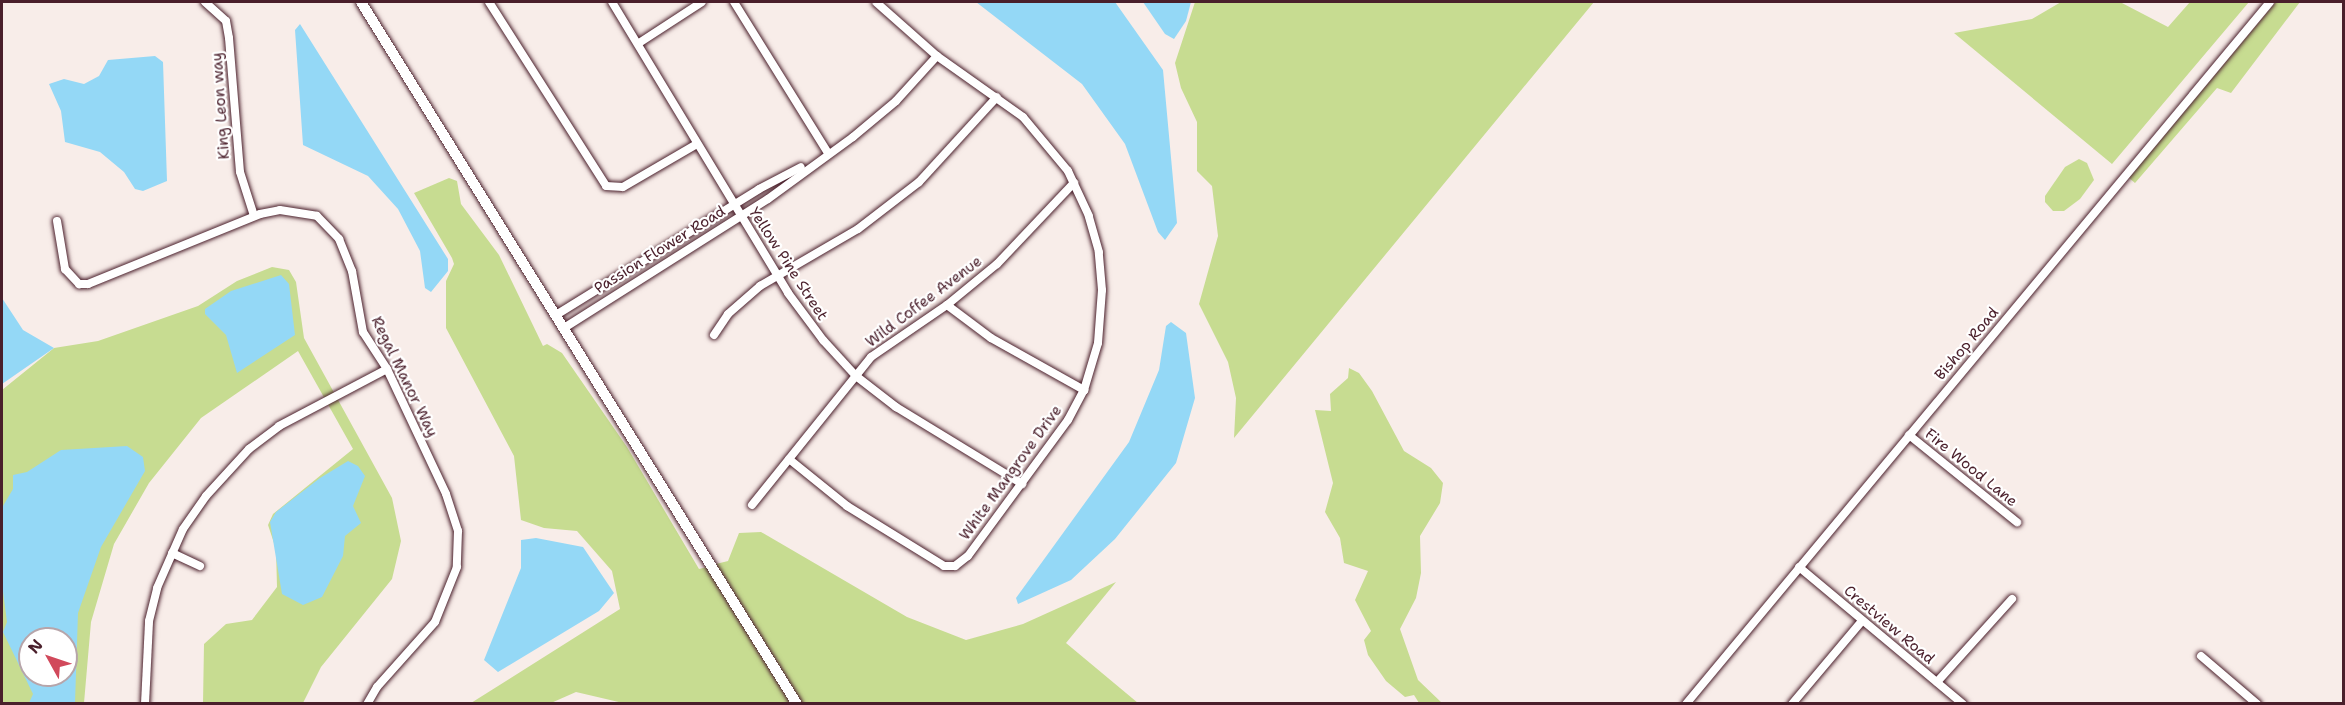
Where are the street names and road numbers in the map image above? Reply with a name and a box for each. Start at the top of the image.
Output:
street label: King Leon way [208,52,234,160]
street label: Passion Flower Road [591,202,729,298]
street label: Yellow Pine Street [745,204,831,324]
street label: Wild Coffee Avenue [862,252,986,352]
street label: Bishop Road [1931,304,2003,384]
street label: Regal Manor Way [367,314,441,440]
street label: White Mangrove Drive [956,402,1066,544]
street label: Fire Wood Lane [1921,425,2021,511]
street label: Crestview Road [1840,582,1938,668]

